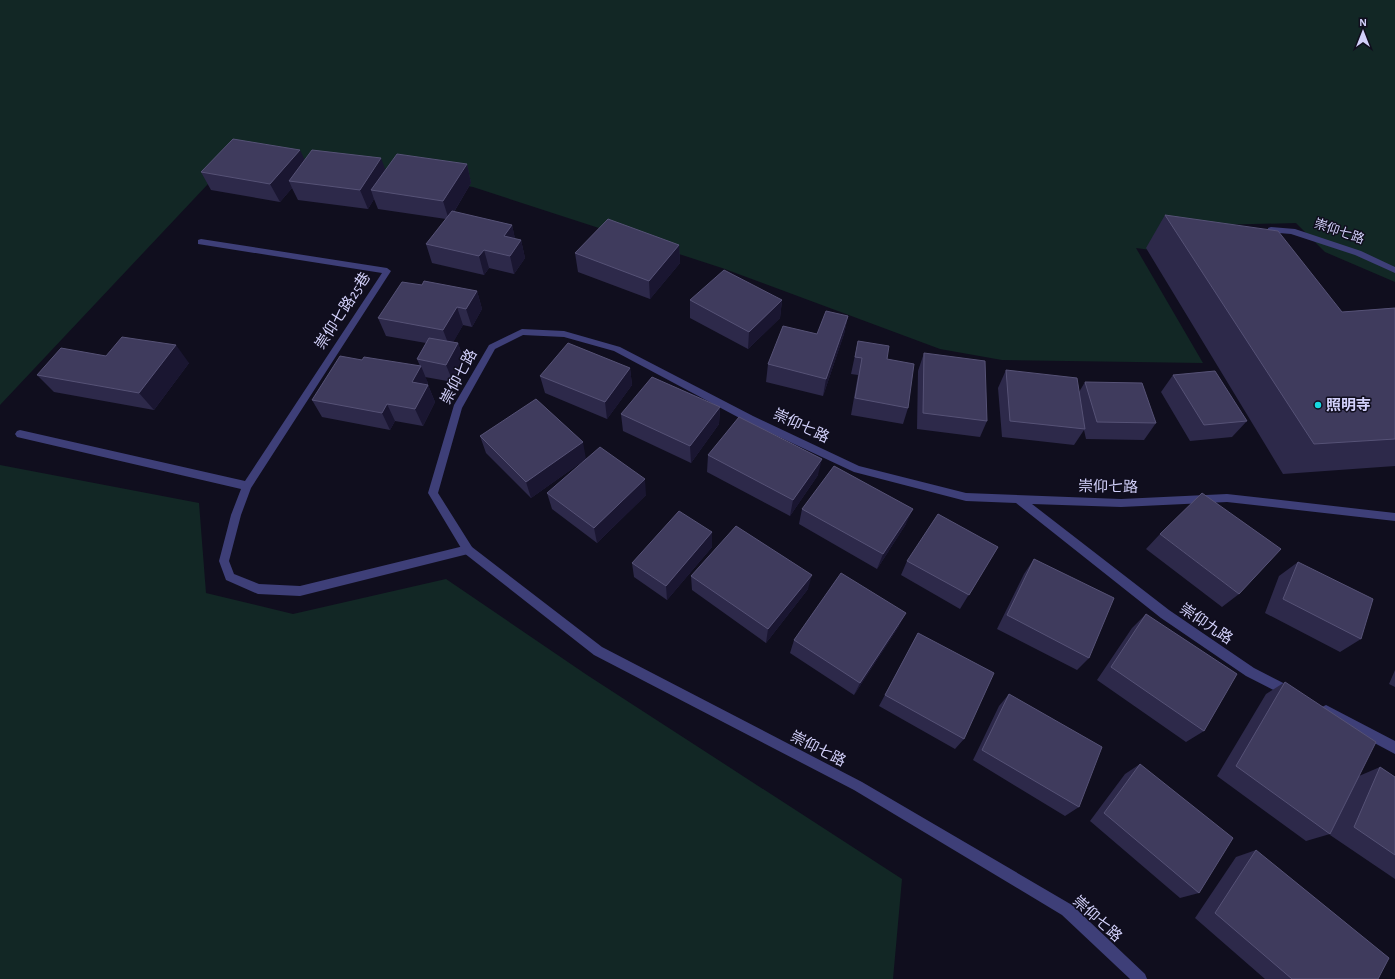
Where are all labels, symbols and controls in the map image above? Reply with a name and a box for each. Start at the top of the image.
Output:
north arrow [1343,12,1383,52]
text: N [1359,17,1367,28]
street label: 崇仰七路 [1312,215,1366,247]
street label: 崇仰七路25巷 [312,269,373,352]
street label: 崇仰七路 [437,347,480,407]
place label: 照明寺 [1326,397,1371,413]
marker: 照明寺 [1313,400,1323,410]
street label: 崇仰七路 [771,406,832,445]
street label: 崇仰七路 [1078,478,1138,495]
street label: 崇仰九路 [1177,600,1236,647]
street label: 崇仰七路 [788,728,849,769]
street label: 崇仰七路 [1070,893,1125,945]

